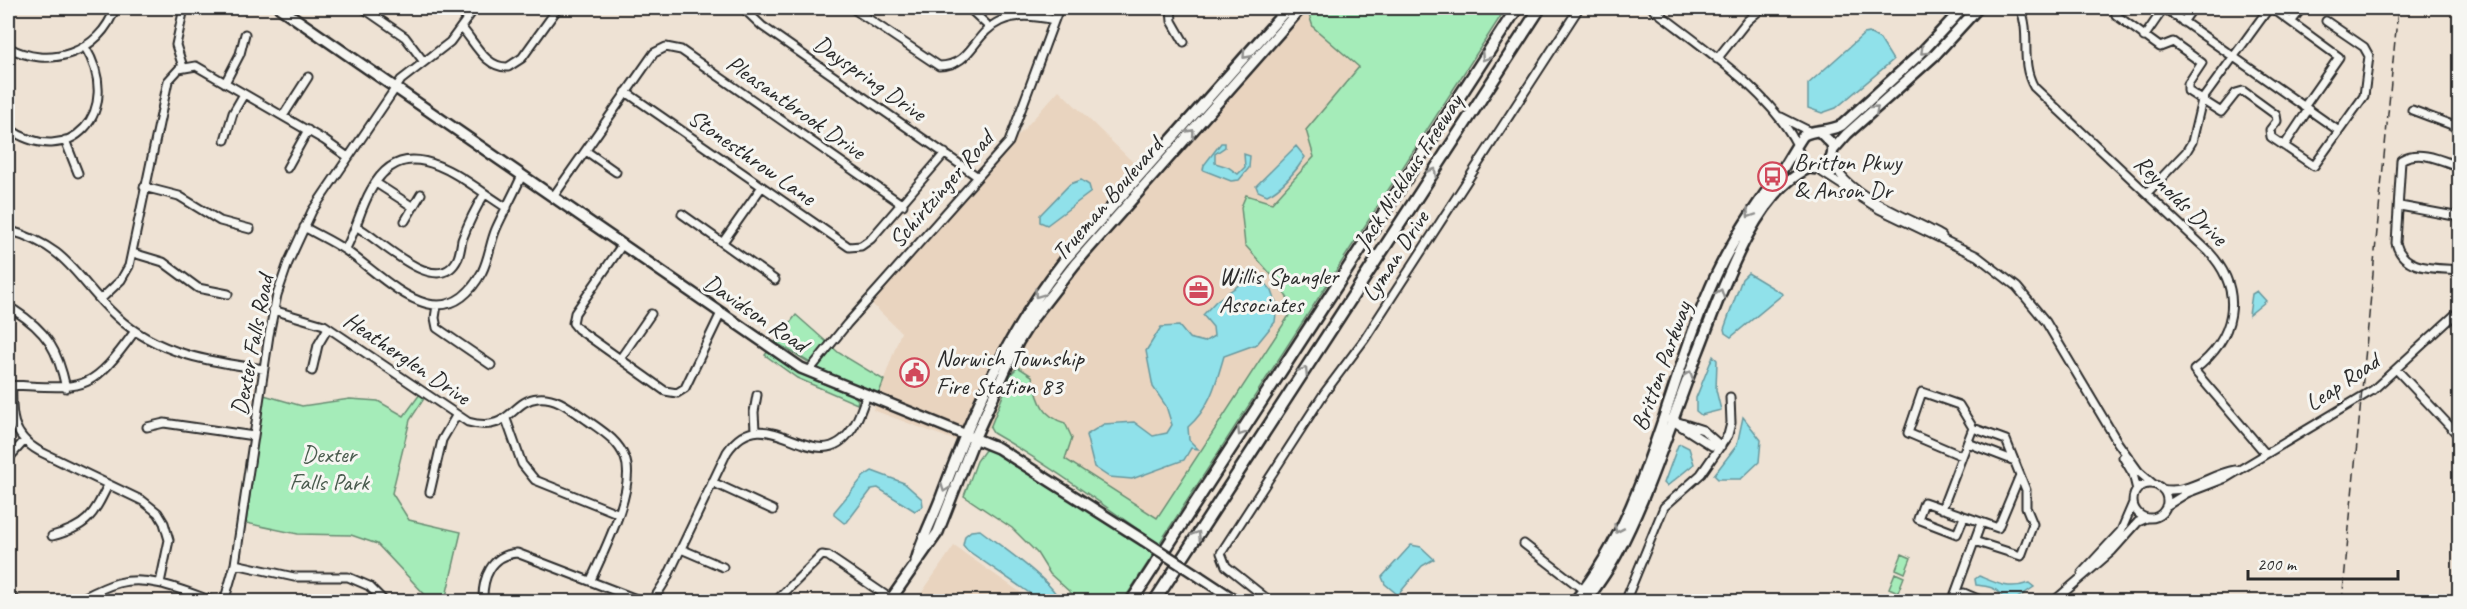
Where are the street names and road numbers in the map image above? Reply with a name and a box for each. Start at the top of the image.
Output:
street label: Dayspring Drive [808,28,934,129]
street label: Pleasantbrook Drive [721,48,873,167]
street label: Jack Nicklaus Freeway [1346,87,1470,256]
street label: Stonesthrow Lane [682,102,823,213]
street label: Schirtzinger Road [882,122,1002,254]
street label: Trueman Boulevard [1045,128,1171,267]
street label: Reynolds Drive [2128,148,2236,253]
street label: Lyman Drive [1355,203,1437,307]
street label: Davidson Road [698,267,817,361]
street label: Dexter Falls Road [224,269,281,418]
street label: Britton Parkway [1624,296,1699,435]
street label: Heatherglen Drive [338,305,478,413]
street label: Leap Road [2299,344,2388,418]

